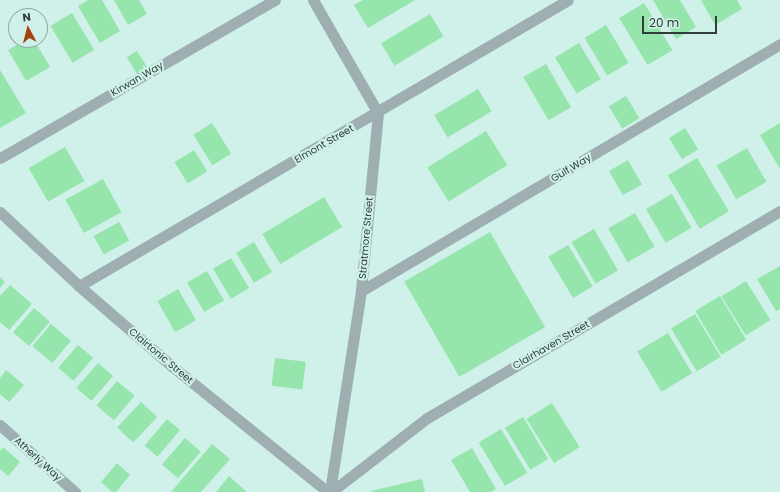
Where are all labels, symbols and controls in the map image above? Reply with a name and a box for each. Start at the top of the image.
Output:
north arrow [8,8,48,48]
scale bar [644,8,719,34]
text: N [22,9,32,26]
text: 20 m [649,14,679,31]
street label: Kirwan Way [109,59,165,99]
street label: Elmont Street [292,122,356,166]
street label: Gulf Way [549,151,593,185]
street label: Stratmore Street [356,197,376,279]
street label: Clairhaven Street [511,318,591,372]
street label: Clairtonic Street [126,326,196,386]
street label: Atherly Way [12,435,64,483]

